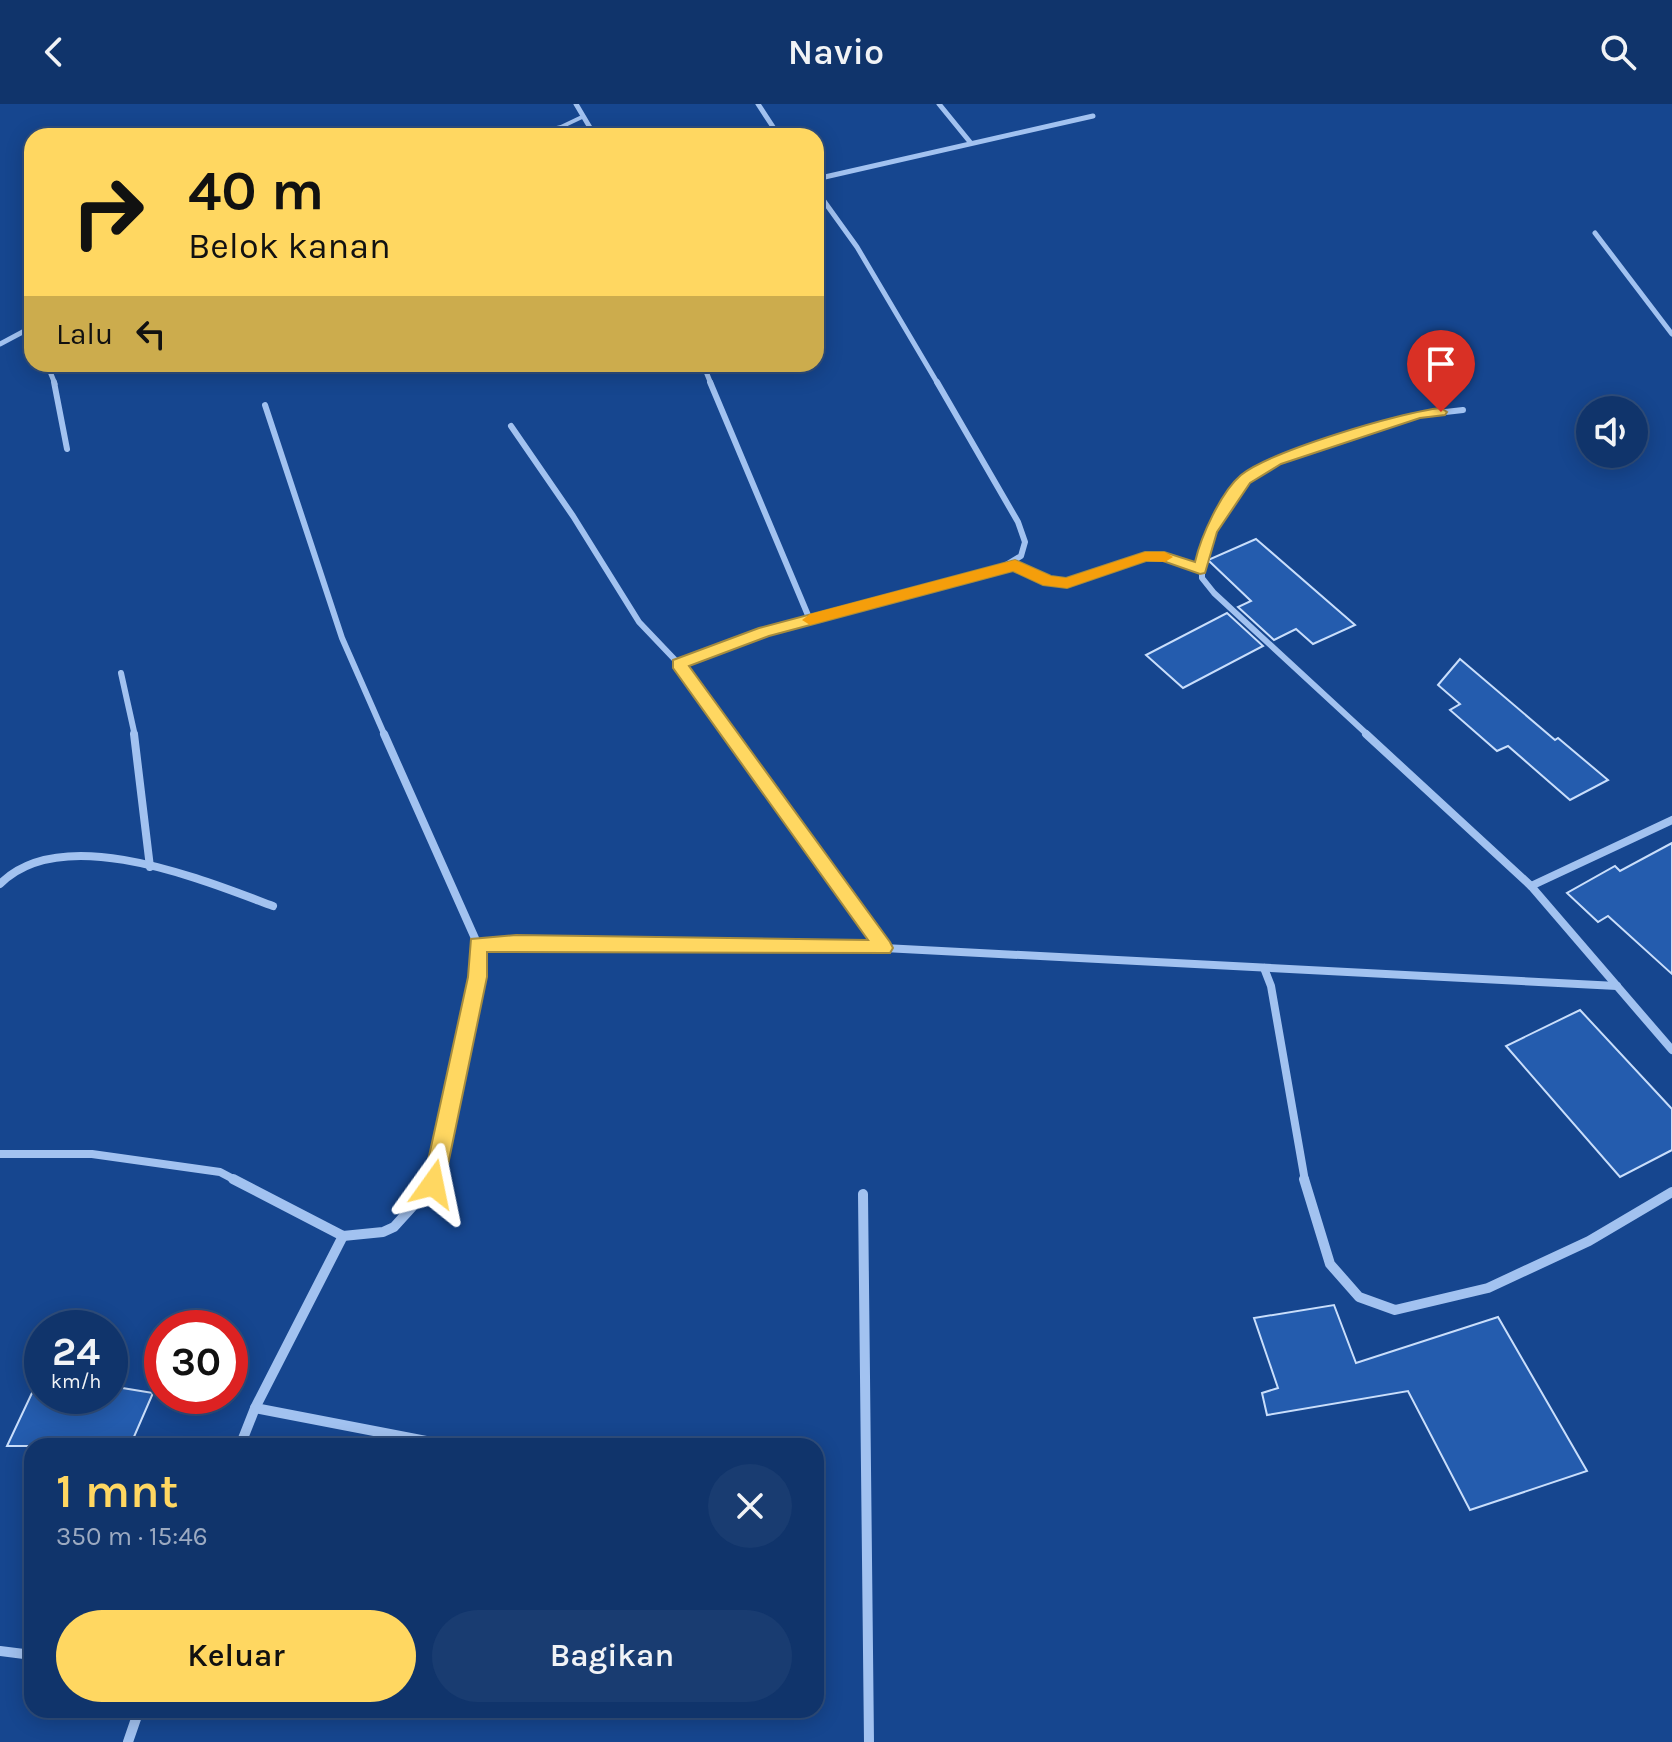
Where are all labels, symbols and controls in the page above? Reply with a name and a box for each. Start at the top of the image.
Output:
icon: back [32,30,76,74]
icon: search [1596,30,1640,74]
text: Navio [788,31,884,73]
text: 40 m [188,158,324,223]
icon: right [56,160,160,264]
text: Belok kanan [188,225,391,267]
icon: left [129,312,173,356]
text: Lalu [56,316,113,352]
pin [1407,330,1475,412]
icon: arrive [1419,342,1463,386]
map controls [1576,396,1648,468]
button: sound [1576,396,1648,468]
position arrow [391,1142,475,1226]
speed limit sign: 30 [144,1310,248,1414]
text: 24 [52,1328,100,1375]
text: km/h [51,1370,101,1393]
text: 1 mnt [56,1463,178,1519]
button: close [708,1464,792,1548]
text: 350 m · 15:46 [56,1521,208,1552]
button: Keluar [56,1610,416,1702]
button: Bagikan [432,1610,792,1702]

